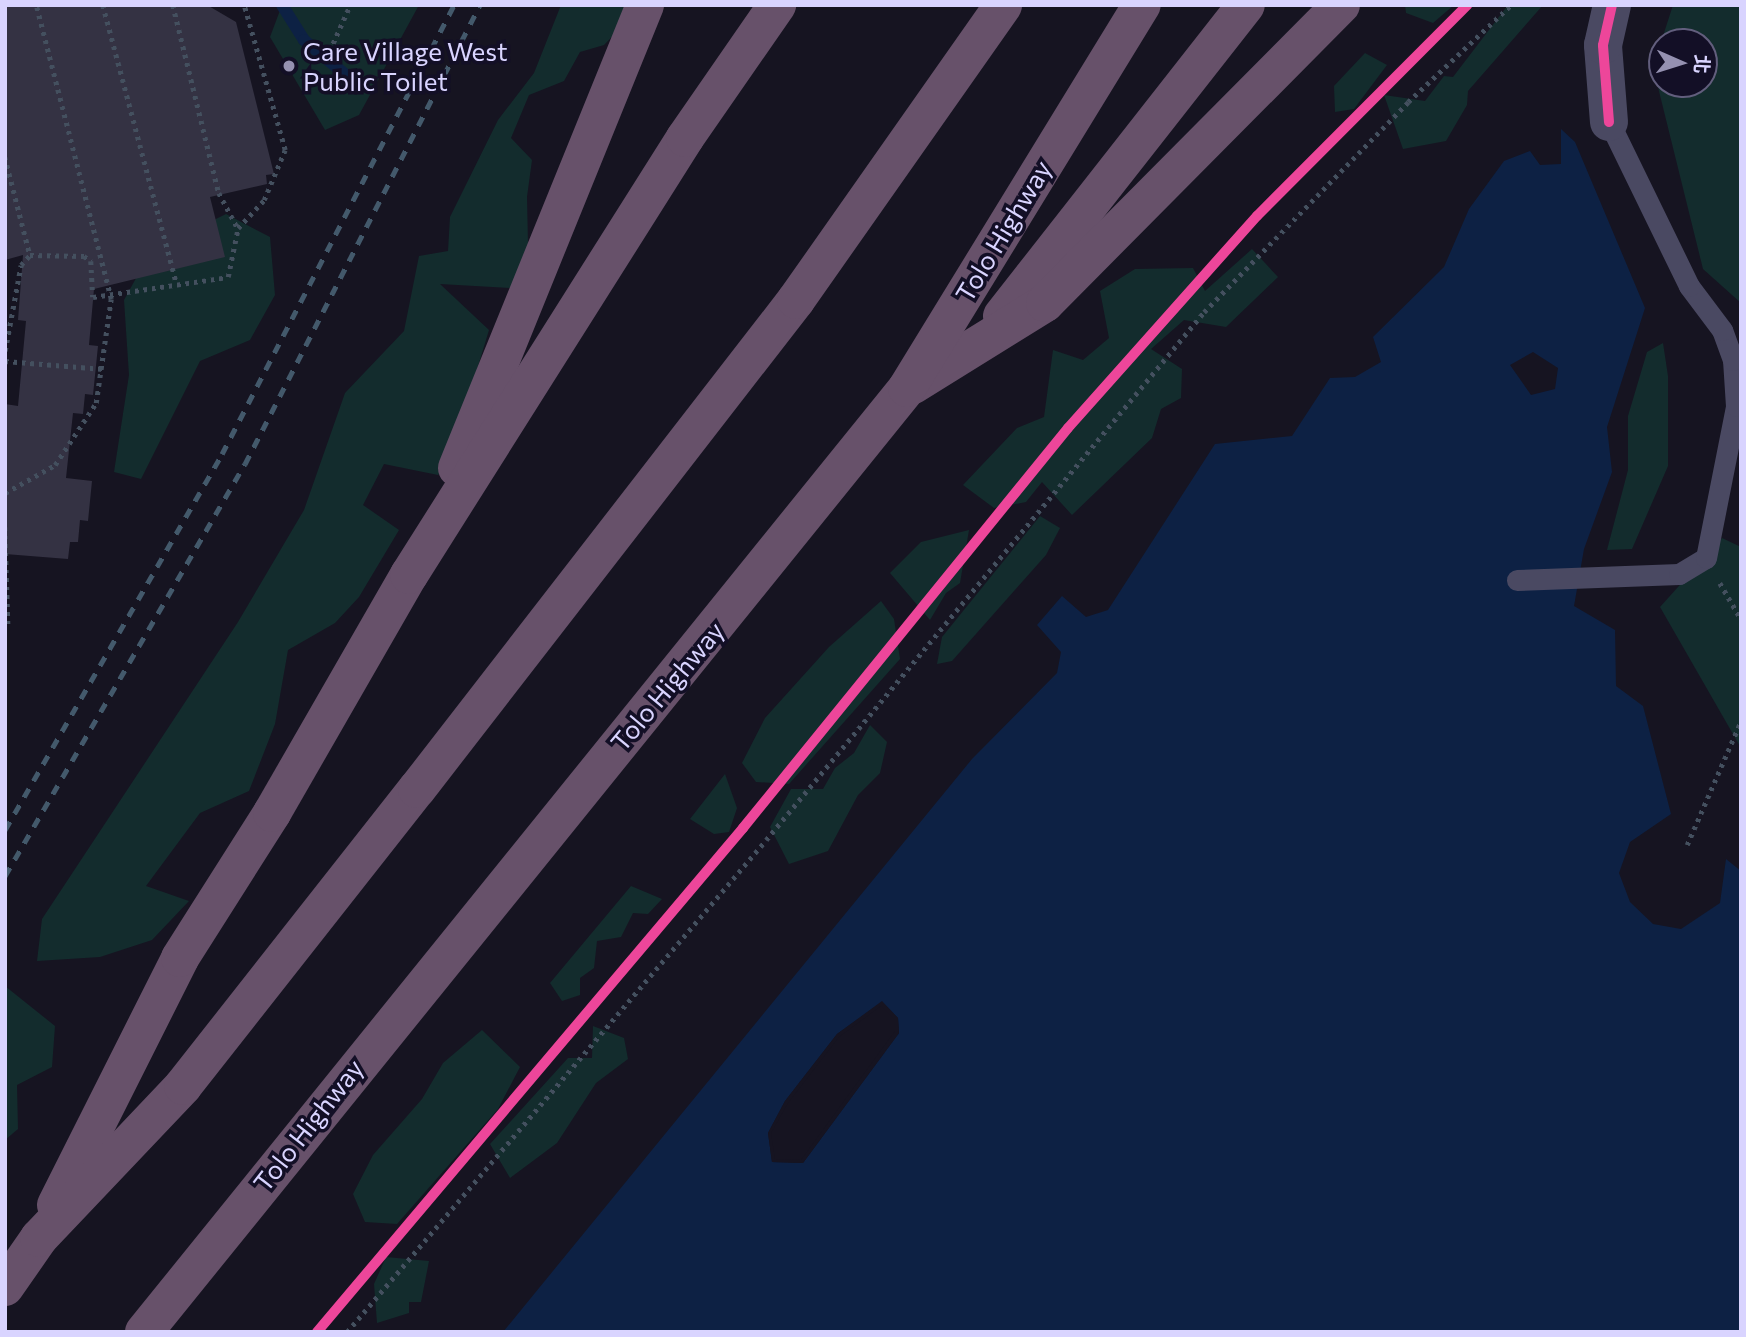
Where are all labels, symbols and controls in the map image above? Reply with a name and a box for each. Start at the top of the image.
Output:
north arrow [1648,28,1718,98]
place label: Care Village West Public Toilet [303,35,508,96]
text: 北 [1690,54,1714,74]
marker: Care Village West Public Toilet [281,58,297,74]
street label: Tolo Highway [949,155,1057,307]
street label: Tolo Highway [604,615,730,757]
street label: Tolo Highway [247,1053,369,1197]

